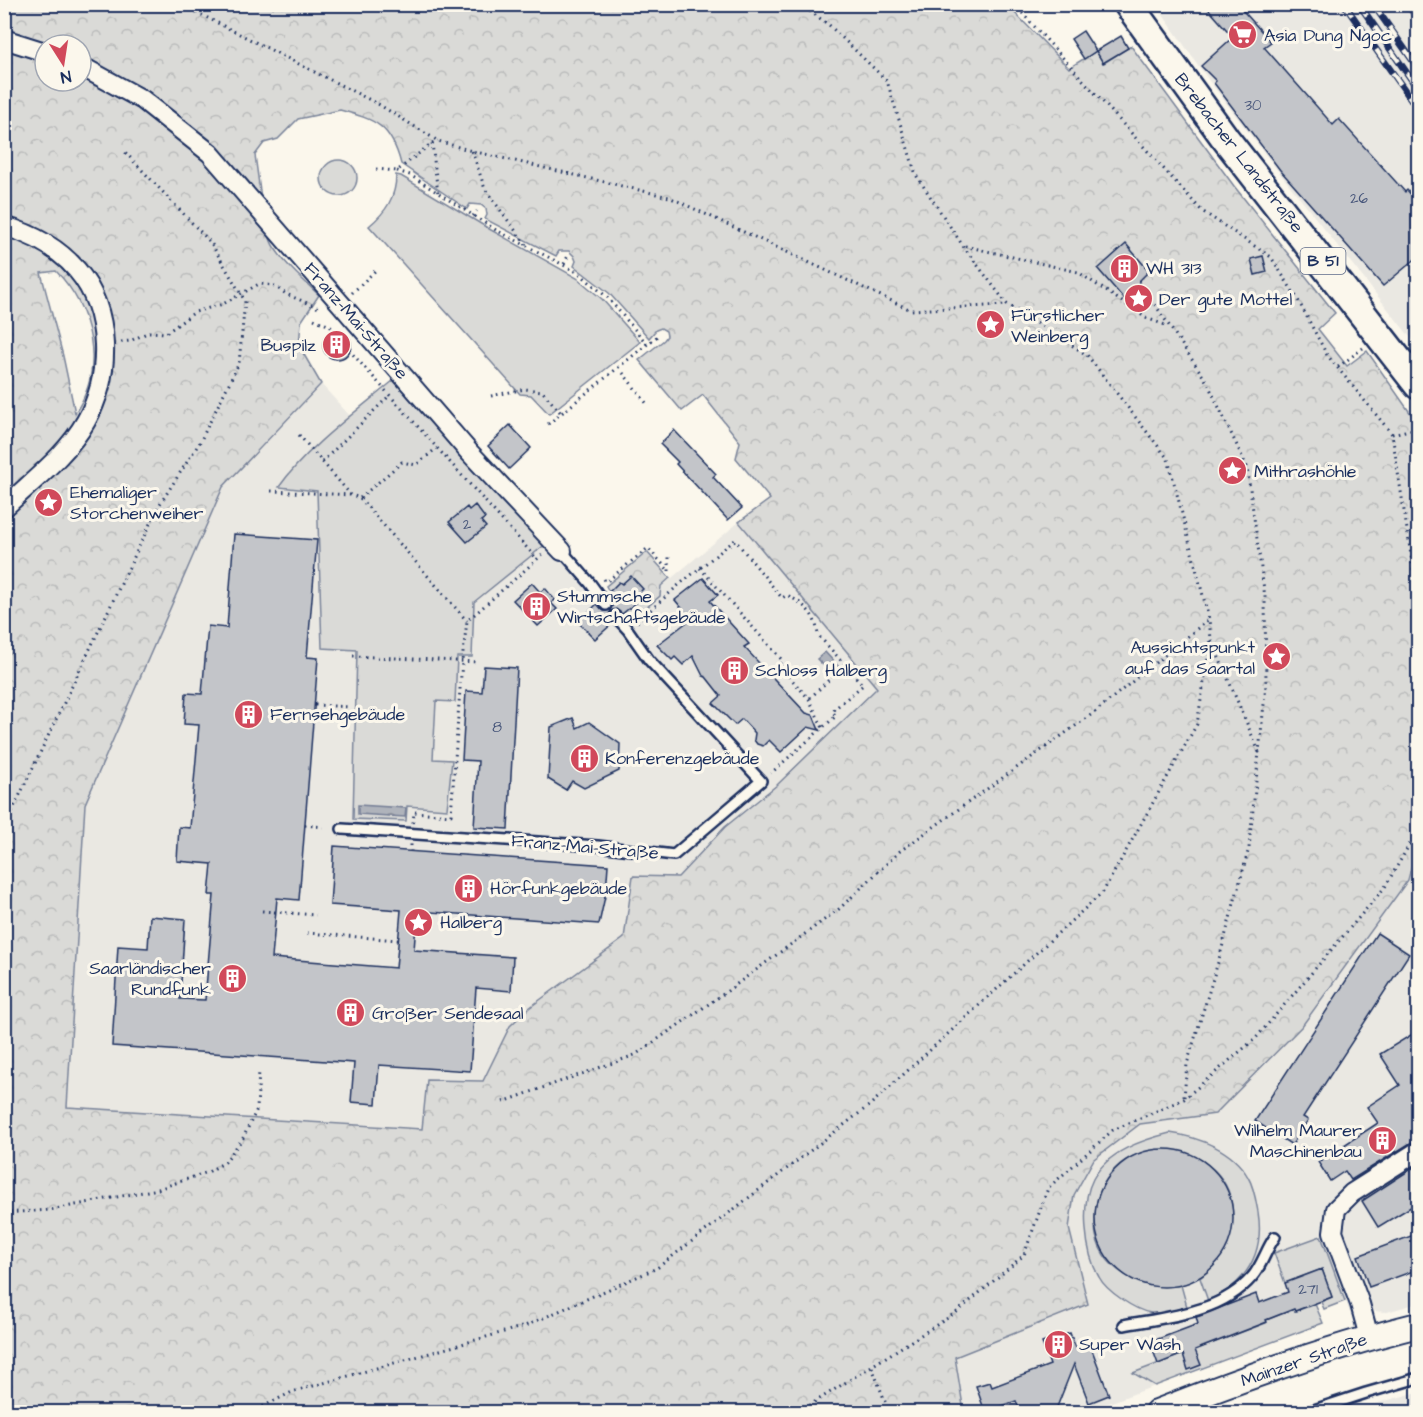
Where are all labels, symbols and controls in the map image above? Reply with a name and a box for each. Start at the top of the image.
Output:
supermarket icon: Asia Dung Ngoc [1227,19,1259,51]
place label: Asia Dung Ngoc [1264,23,1392,49]
north arrow [33,33,93,93]
text: N [59,65,73,88]
street label: Brebacher Landstraße [1169,68,1310,238]
house number: 30 [1244,95,1262,116]
house number: 26 [1350,188,1369,209]
road number: B 51 [1300,248,1346,274]
building icon: WH 313 [1109,252,1141,284]
place label: WH 313 [1146,256,1202,281]
street label: Franz-Mai-Straße [298,257,414,385]
place icon: Der gute Mottel [1122,283,1154,315]
place label: Der gute Mottel [1159,287,1293,313]
place label: Fürstlicher Weinberg [1011,303,1104,350]
place icon: Fürstlicher Weinberg [974,309,1006,341]
building icon: Buspilz [321,329,353,361]
place label: Buspilz [261,333,316,358]
place icon: Mithrashöhle [1217,455,1249,487]
place label: Mithrashöhle [1254,459,1357,484]
place label: Ehemaliger Storchenweiher [70,480,204,526]
place icon: Ehemaliger Storchenweiher [33,486,65,518]
house number: 2 [463,514,472,535]
place label: Stummsche Wirtschaftsgebäude [557,584,726,631]
building icon: Stummsche Wirtschaftsgebäude [520,590,552,622]
place label: Aussichtspunkt auf das Saartal [1125,635,1256,681]
place icon: Aussichtspunkt auf das Saartal [1260,641,1292,673]
building icon: Schloss Halberg [718,654,750,686]
place label: Schloss Halberg [755,658,887,684]
building icon: Fernsehgebäude [233,698,265,730]
place label: Fernsehgebäude [270,702,405,728]
house number: 8 [492,717,502,738]
building icon: Konferenzgebäude [568,742,600,774]
place label: Konferenzgebäude [605,746,760,772]
street label: Franz-Mai-Straße [510,828,660,866]
building icon: Hörfunkgebäude [453,872,485,904]
place label: Hörfunkgebäude [490,876,627,902]
place icon: Halberg [403,906,435,938]
place label: Halberg [440,910,502,936]
place label: Saarländischer Rundfunk [89,956,211,1002]
building icon: Saarländischer Rundfunk [216,962,248,994]
building icon: Großer Sendesaal [335,997,367,1029]
place label: Großer Sendesaal [372,1001,524,1026]
place label: Wilhelm Maurer Maschinenbau [1234,1118,1362,1164]
building icon: Wilhelm Maurer Maschinenbau [1367,1124,1399,1156]
house number: 271 [1298,1279,1318,1300]
street label: Mainzer Straße [1238,1327,1371,1393]
building icon: Super Wash [1042,1328,1074,1360]
place label: Super Wash [1079,1332,1181,1357]

